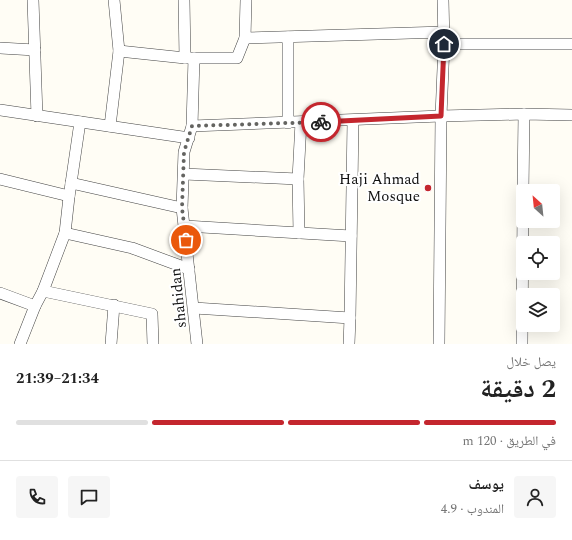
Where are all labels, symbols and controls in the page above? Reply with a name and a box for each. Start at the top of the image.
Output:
pin [427,27,461,61]
icon: home [433,33,455,55]
courier [301,102,341,142]
icon: bike [310,111,332,133]
place label: Haji Ahmad Mosque [339,168,420,208]
marker: Haji Ahmad Mosque [423,183,433,193]
north arrow [516,184,560,228]
map controls [516,184,560,332]
pin [169,223,203,257]
icon: bag [175,229,197,251]
button: locate [516,236,560,280]
street label: shahidan [164,267,193,329]
button: layers [516,288,560,332]
text: يصل خلال [507,352,556,372]
text: 21:34–21:39 [16,367,99,390]
text: 2 دقيقة [480,369,556,409]
text: في الطريق · 120 m [463,431,556,451]
text: يوسف [469,473,504,496]
button: phone [16,476,58,518]
button: chat [68,476,110,518]
button: person [514,476,556,518]
text: المندوب · 4.9 [441,499,504,519]

